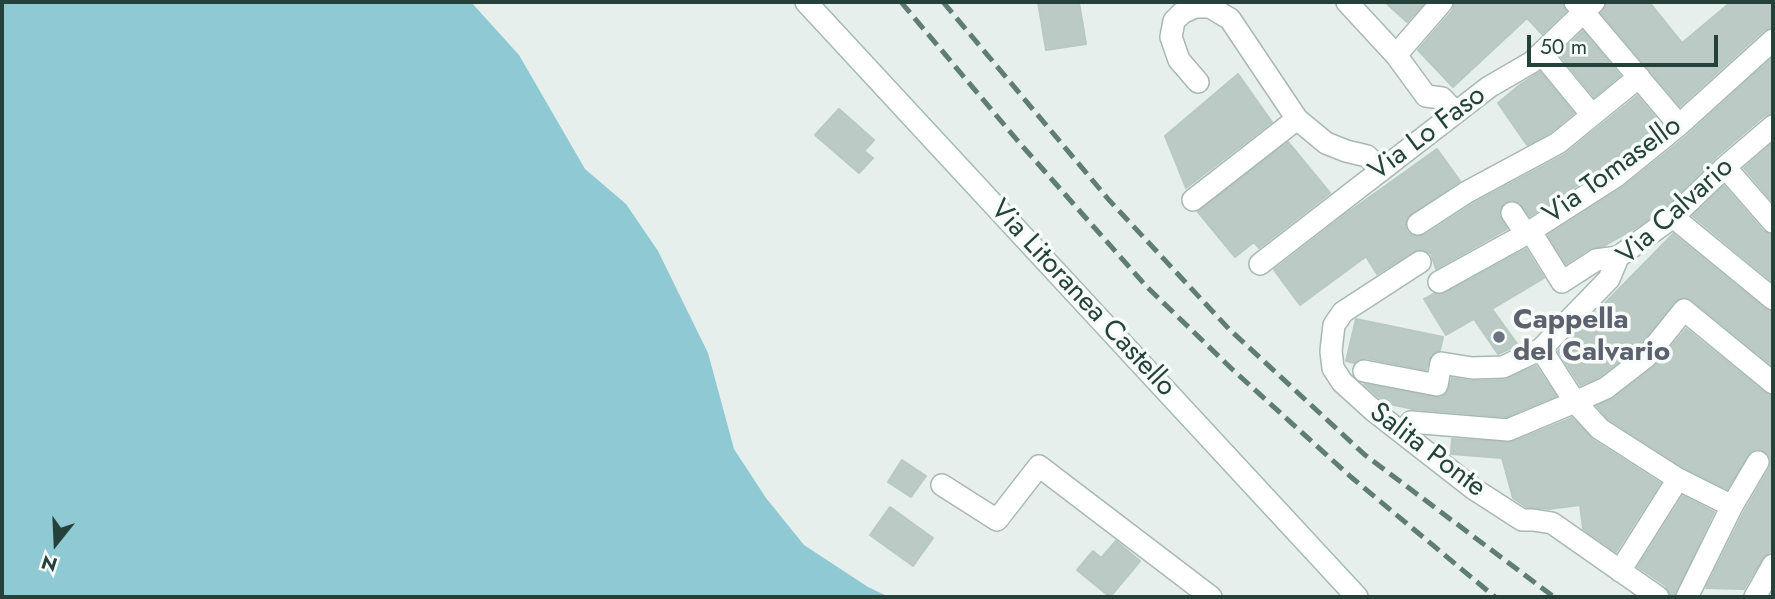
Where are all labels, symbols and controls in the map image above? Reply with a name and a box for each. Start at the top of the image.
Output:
scale bar [1530,21,1721,65]
text: 50 m [1540,32,1587,62]
street label: Via Lo Faso [1363,79,1493,189]
street label: Via Tomasello [1537,110,1689,232]
street label: Via Calvario [1611,151,1741,273]
street label: Via Litoranea Castello [982,194,1182,404]
place label: Cappella del Calvario [1513,304,1670,370]
marker: Cappella del Calvario [1491,329,1507,345]
street label: Salita Ponte [1362,396,1492,506]
north arrow [21,508,91,578]
text: N [38,548,61,579]

